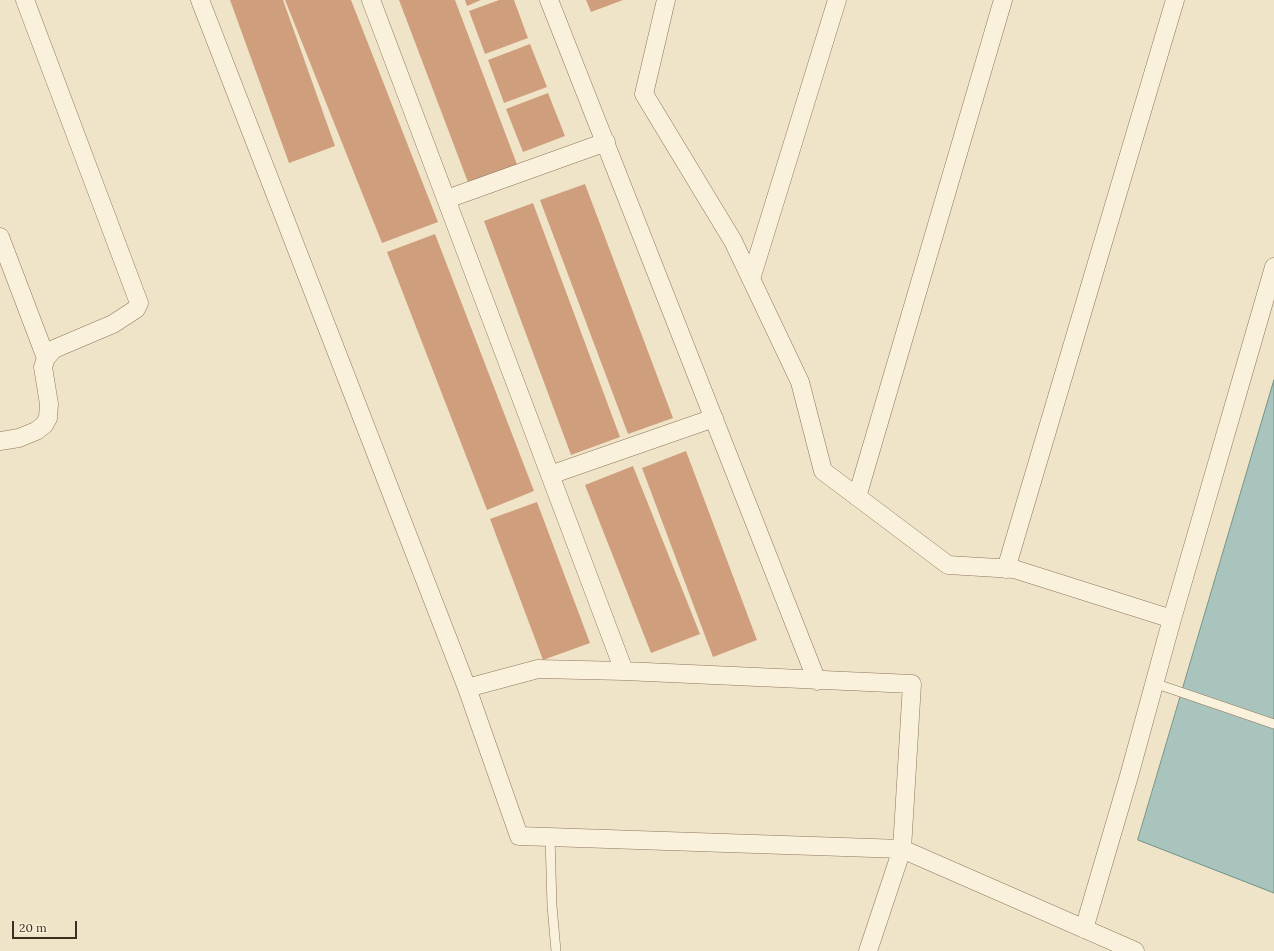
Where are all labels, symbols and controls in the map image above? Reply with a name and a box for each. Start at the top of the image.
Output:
scale bar [14,913,79,939]
text: 20 m [19,920,47,935]

